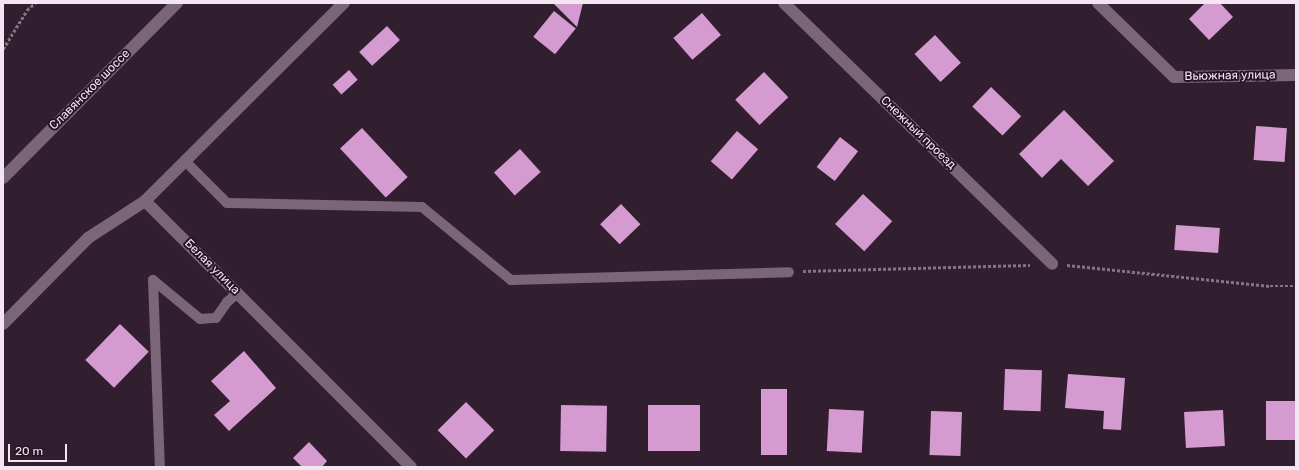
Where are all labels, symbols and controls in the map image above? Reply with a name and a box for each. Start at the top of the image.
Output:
street label: Славянское шоссе [47,47,133,133]
street label: Вьюжная улица [1184,68,1276,84]
street label: Снежный проезд [877,93,959,173]
street label: Белая улица [181,236,243,298]
scale bar [10,436,69,462]
text: 20 m [15,444,43,458]

